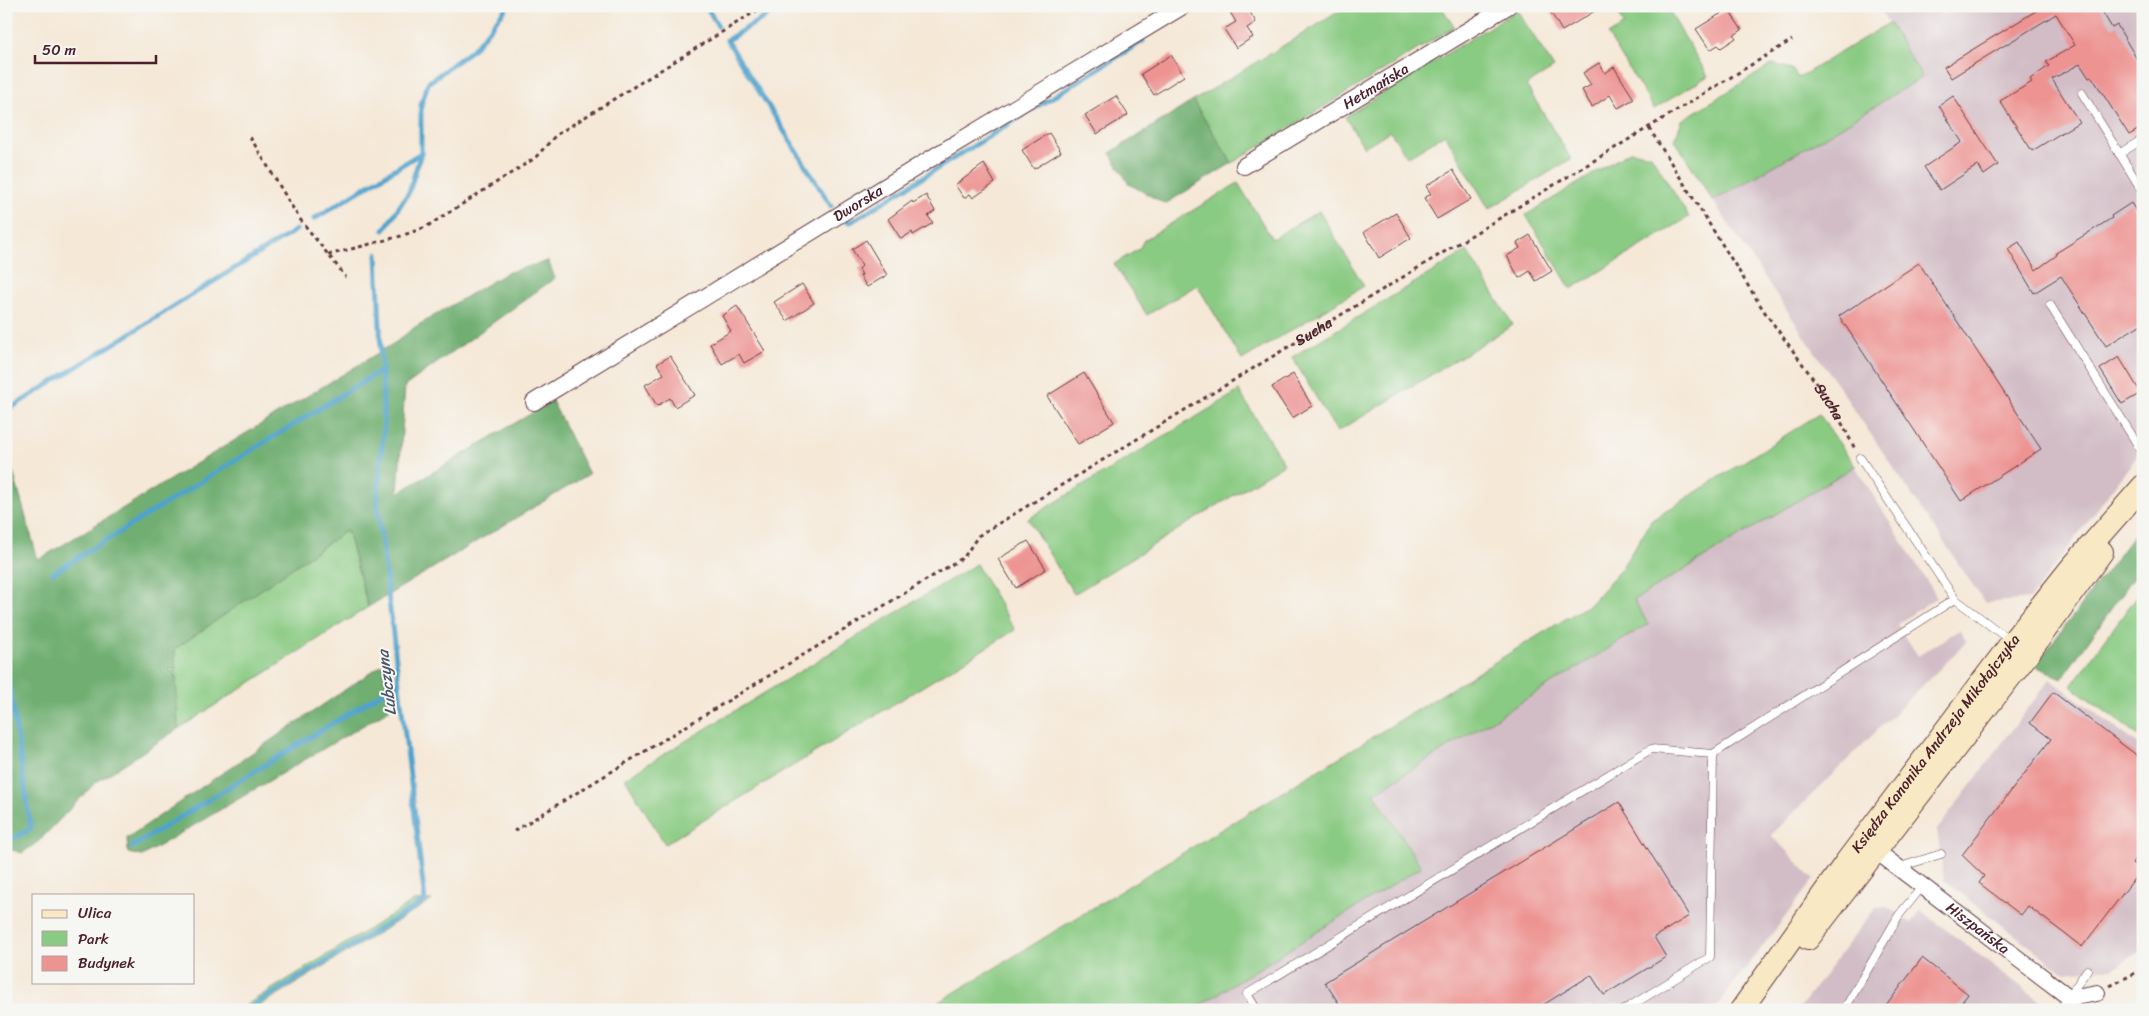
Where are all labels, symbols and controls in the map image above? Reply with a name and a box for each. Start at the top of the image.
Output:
scale bar [35,32,156,64]
text: 50 m [42,37,77,63]
street label: Hetmańska [1337,56,1414,116]
street label: Dworska [828,178,888,229]
street label: Sucha [1290,310,1338,353]
street label: Sucha [1807,378,1851,425]
street label: Księdza Kanonika Andrzeja Mikołajczyka [1844,628,2027,859]
water label: Lubczyna [368,647,405,717]
legend [32,894,195,984]
street label: Hiszpańska [1940,895,2016,961]
text: Ulica [78,900,112,926]
text: Park [78,926,109,952]
text: Budynek [78,950,136,976]

